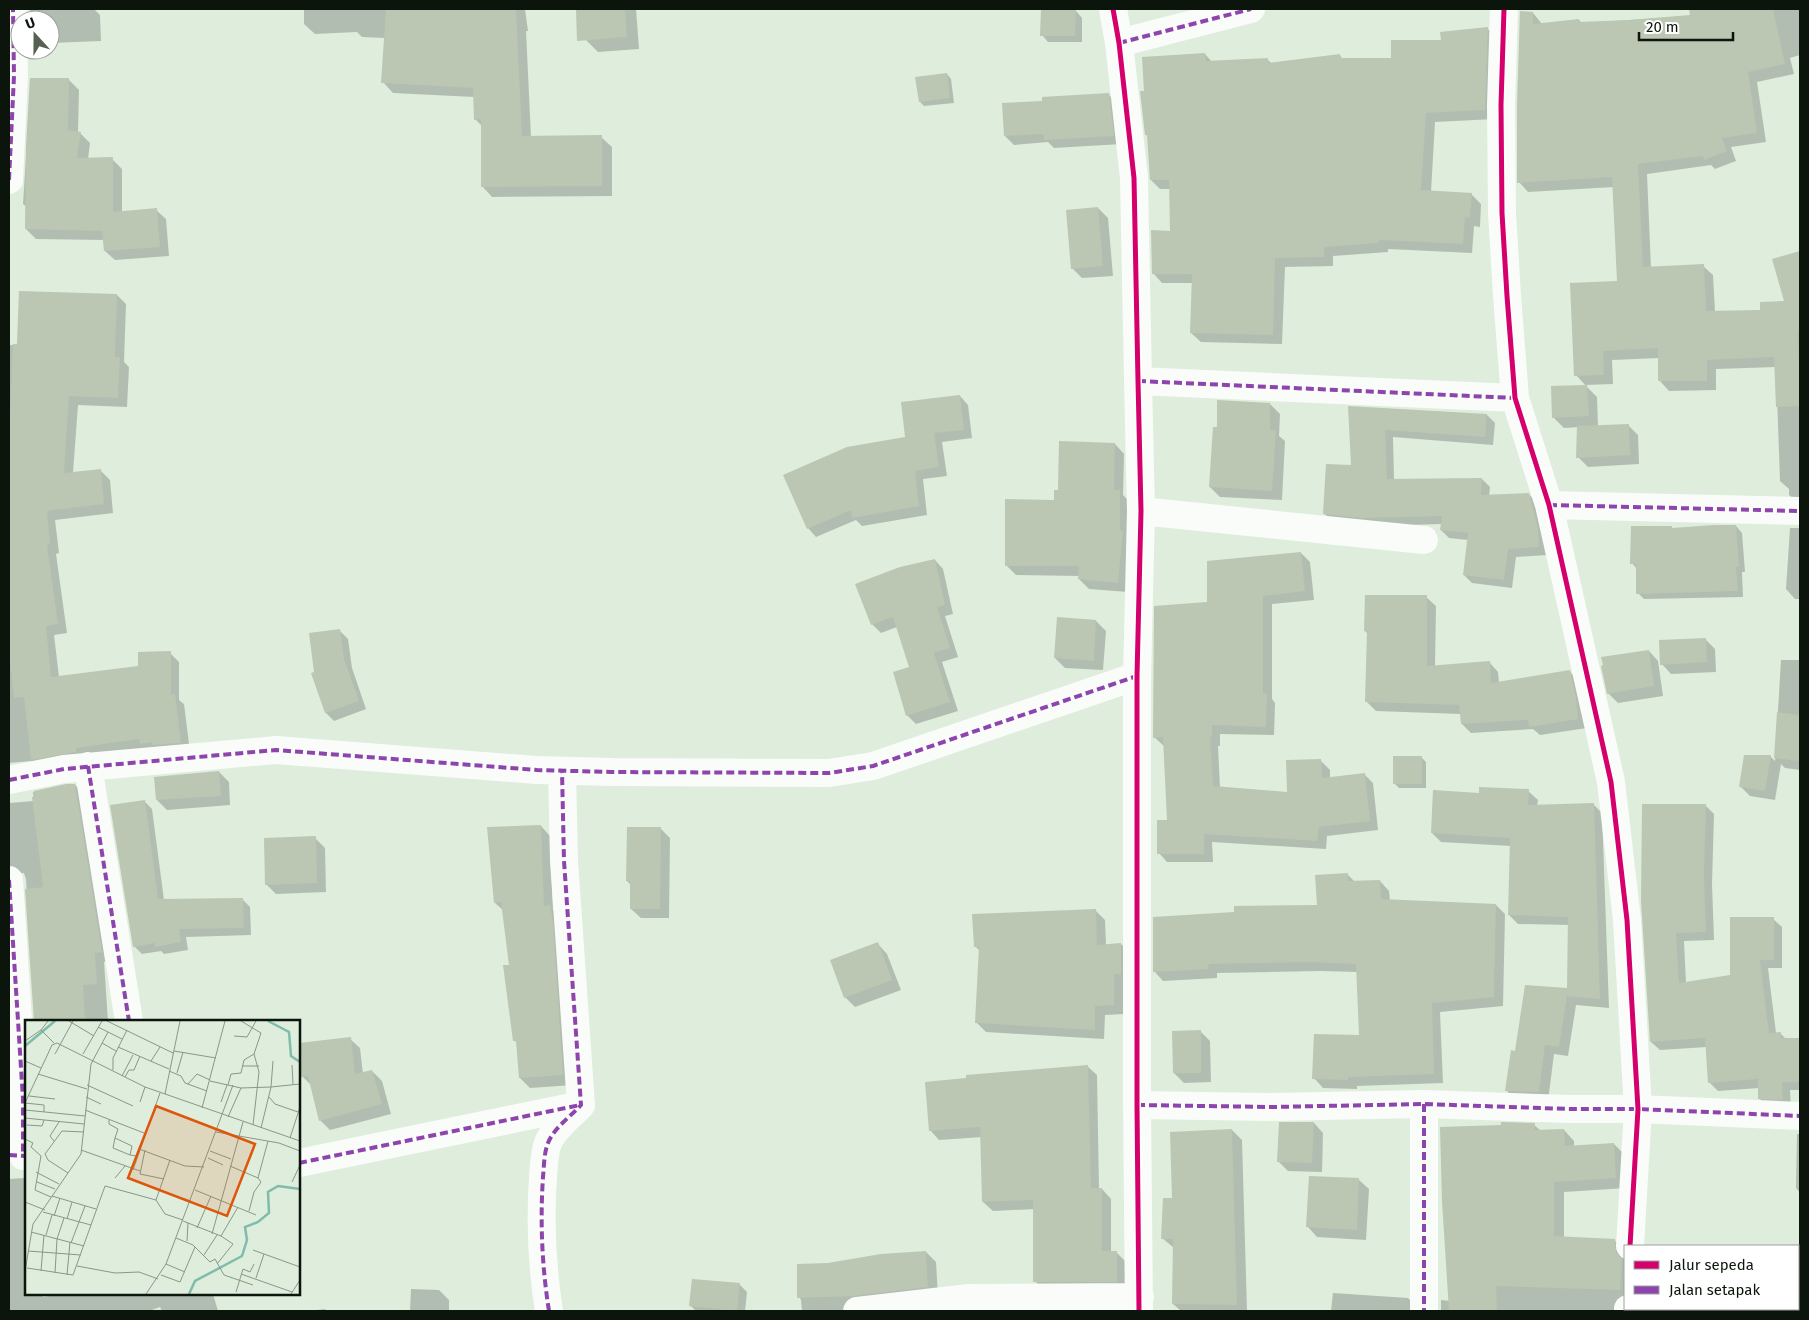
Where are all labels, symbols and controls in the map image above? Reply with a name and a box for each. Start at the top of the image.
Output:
north arrow [10,10,60,60]
scale bar [1639,10,1733,42]
text: U [23,14,38,33]
text: 20 m [1646,18,1679,36]
inset map [25,1020,300,1295]
legend [1624,1245,1799,1310]
text: Jalur sepeda [1669,1256,1754,1274]
text: Jalan setapak [1669,1281,1760,1299]

